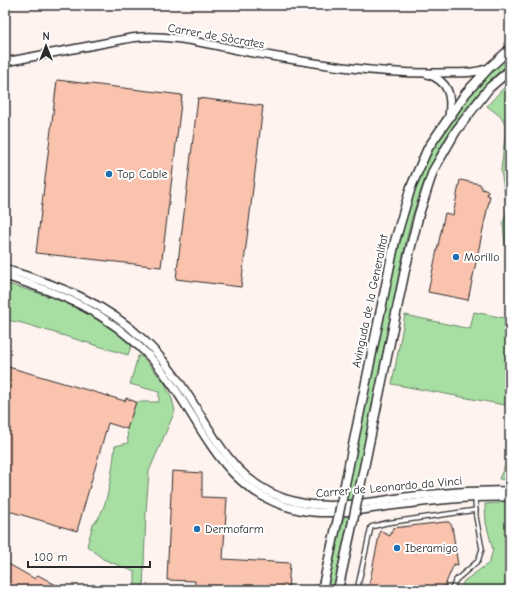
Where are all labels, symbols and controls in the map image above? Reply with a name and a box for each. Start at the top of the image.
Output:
street label: Carrer de Sòcrates [167,21,265,51]
north arrow [26,26,66,66]
text: N [42,30,50,43]
place label: Top Cable [117,167,168,181]
marker: Top Cable [104,169,114,179]
street label: Avinguda de la Generalitat [349,233,391,369]
place label: Morillo [464,250,500,264]
marker: Morillo [451,252,461,262]
street label: Carrer de Leonardo da Vinci [315,474,463,500]
place label: Dermofarm [205,522,264,536]
marker: Dermofarm [192,524,202,534]
place label: Iberamigo [405,541,458,555]
scale bar [28,543,150,569]
marker: Iberamigo [392,543,402,553]
text: 100 m [34,550,67,564]

